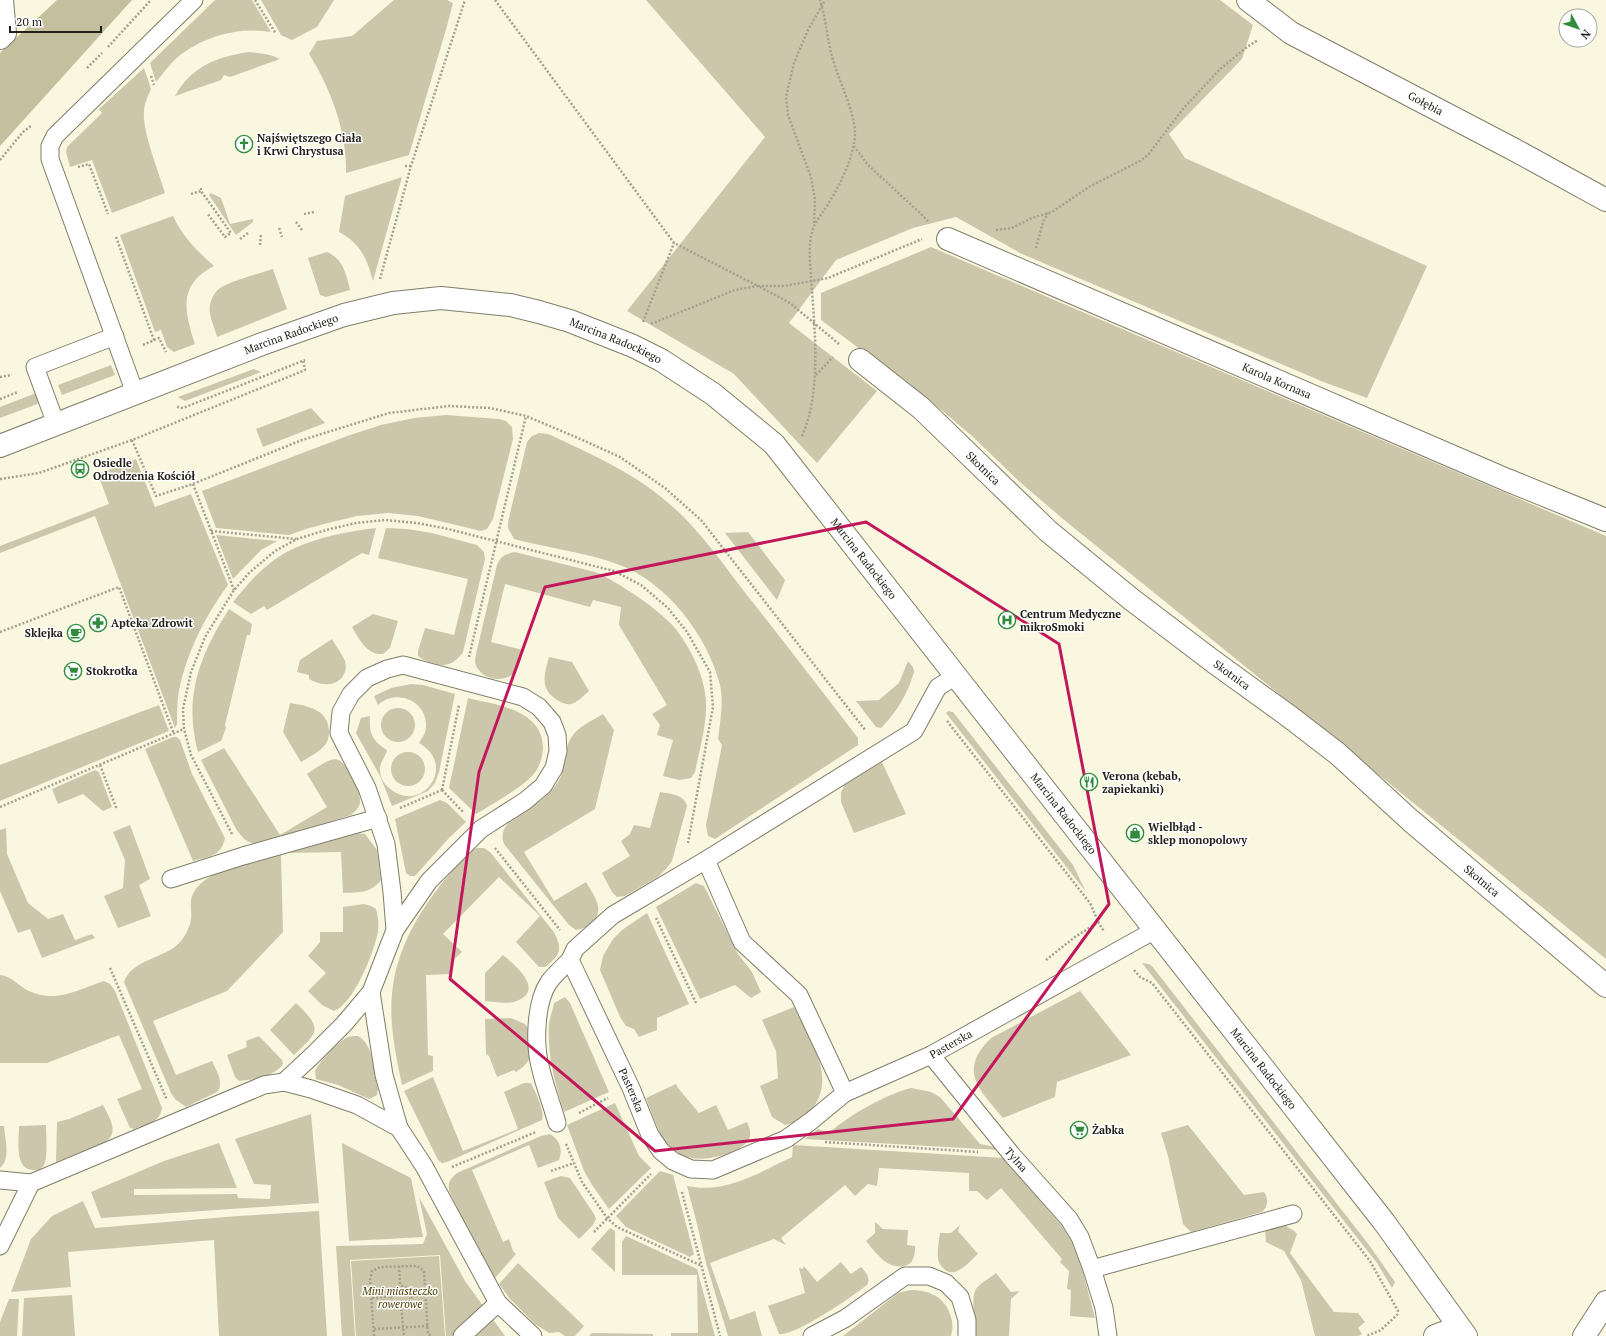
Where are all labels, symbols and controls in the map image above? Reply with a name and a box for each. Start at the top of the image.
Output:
scale bar [10,8,101,34]
north arrow [1558,8,1598,48]
text: 20 m [16,14,43,29]
text: N [1577,27,1594,43]
street label: Gołębia [1406,88,1446,118]
place label: Najświętszego Ciała i Krwi Chrystusa [257,131,362,158]
church icon: Najświętszego Ciała i Krwi Chrystusa [234,134,254,154]
street label: Marcina Radockiego [242,311,340,357]
street label: Marcina Radockiego [568,315,664,366]
street label: Karola Kornasa [1240,360,1314,402]
street label: Skotnica [963,448,1003,488]
place label: Osiedle Odrodzenia Kościół [93,456,195,483]
bus stop icon: Osiedle Odrodzenia Kościół [70,459,90,479]
street label: Marcina Radockiego [828,515,900,602]
place label: Centrum Medyczne mikroSmoki [1020,607,1121,634]
hospital icon: Centrum Medyczne mikroSmoki [997,610,1017,630]
pharmacy icon: Apteka Zdrowit [88,613,108,633]
place label: Apteka Zdrowit [111,616,193,630]
cafe icon: Sklejka [66,623,86,643]
place label: Sklejka [25,626,63,640]
street label: Skotnica [1211,657,1253,693]
supermarket icon: Stokrotka [63,661,83,681]
place label: Stokrotka [86,664,138,678]
place label: Verona (kebab, zapiekanki) [1102,769,1181,796]
street label: Marcina Radockiego [1028,770,1100,857]
restaurant icon: Verona (kebab, zapiekanki) [1079,772,1099,792]
place label: Wielbłąd - sklep monopolowy [1148,820,1247,847]
shop icon: Wielbłąd - sklep monopolowy [1125,823,1145,843]
street label: Skotnica [1461,862,1503,900]
street label: Marcina Radockiego [1228,1025,1300,1112]
street label: Pasterska [927,1026,975,1062]
street label: Pasterska [616,1066,647,1115]
supermarket icon: Żabka [1069,1120,1089,1140]
place label: Żabka [1092,1123,1124,1137]
street label: Tylna [1002,1145,1031,1175]
park label: Mini miasteczko rowerowe [361,1284,438,1311]

